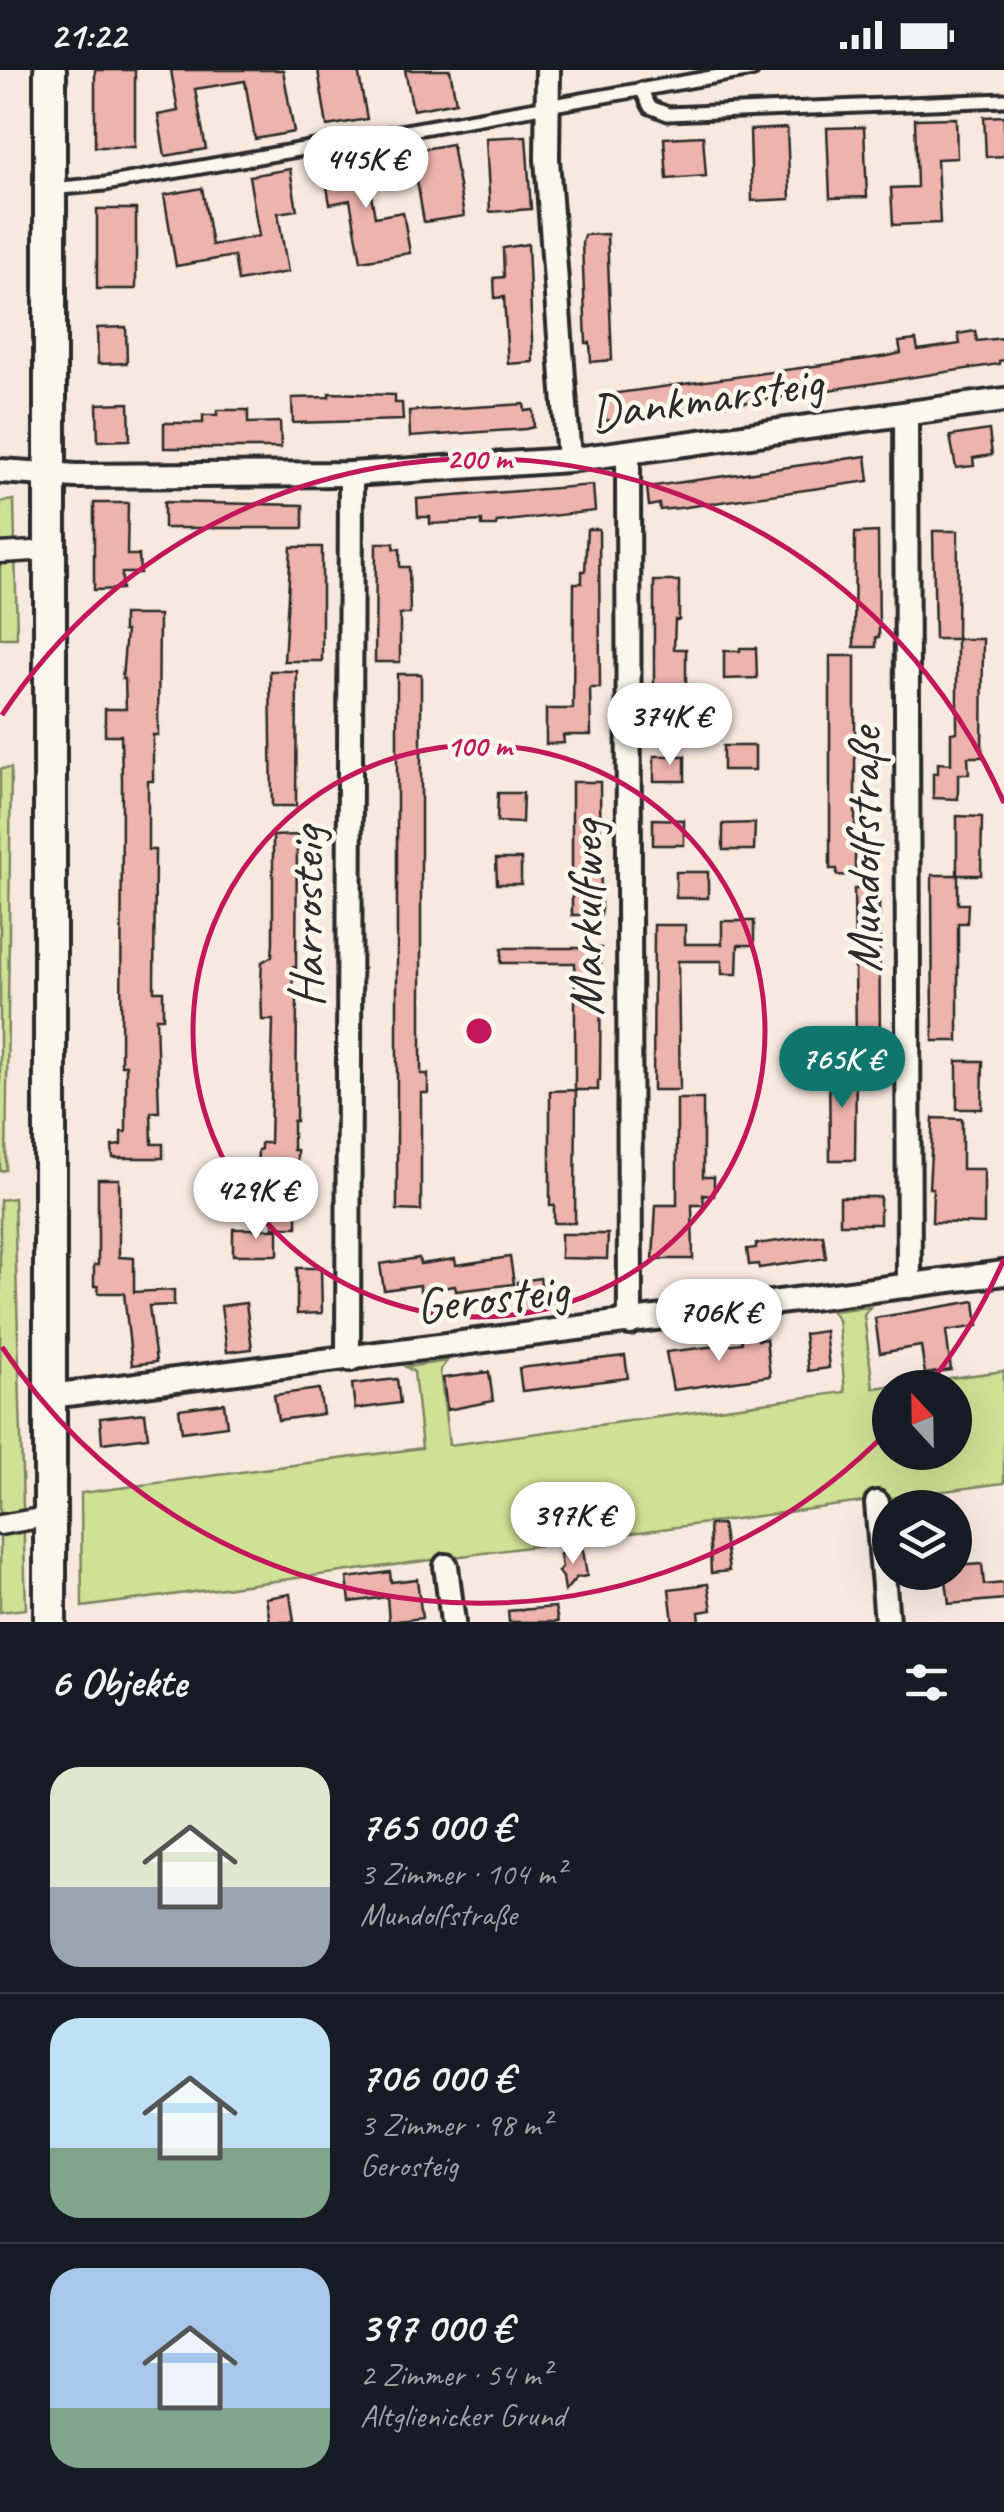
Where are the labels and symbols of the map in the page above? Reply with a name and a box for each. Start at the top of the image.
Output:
pin: 445K € [285,126,447,211]
street label: Dankmarsteig [586,350,829,445]
text: 200 m [447,440,514,478]
pin: 374K € [589,683,751,768]
street label: Mundolfstraße [832,724,895,973]
text: 100 m [447,727,514,765]
street label: Markulfweg [554,817,617,1016]
street label: Harrosteig [275,822,338,1007]
centre of rings [461,1013,497,1049]
pin: 765K € [761,1026,923,1111]
pin: 429K € [175,1157,337,1242]
street label: Gerosteig [412,1257,574,1338]
pin: 706K € [638,1279,800,1364]
north arrow [872,1370,972,1470]
pin: 397K € [492,1482,654,1567]

